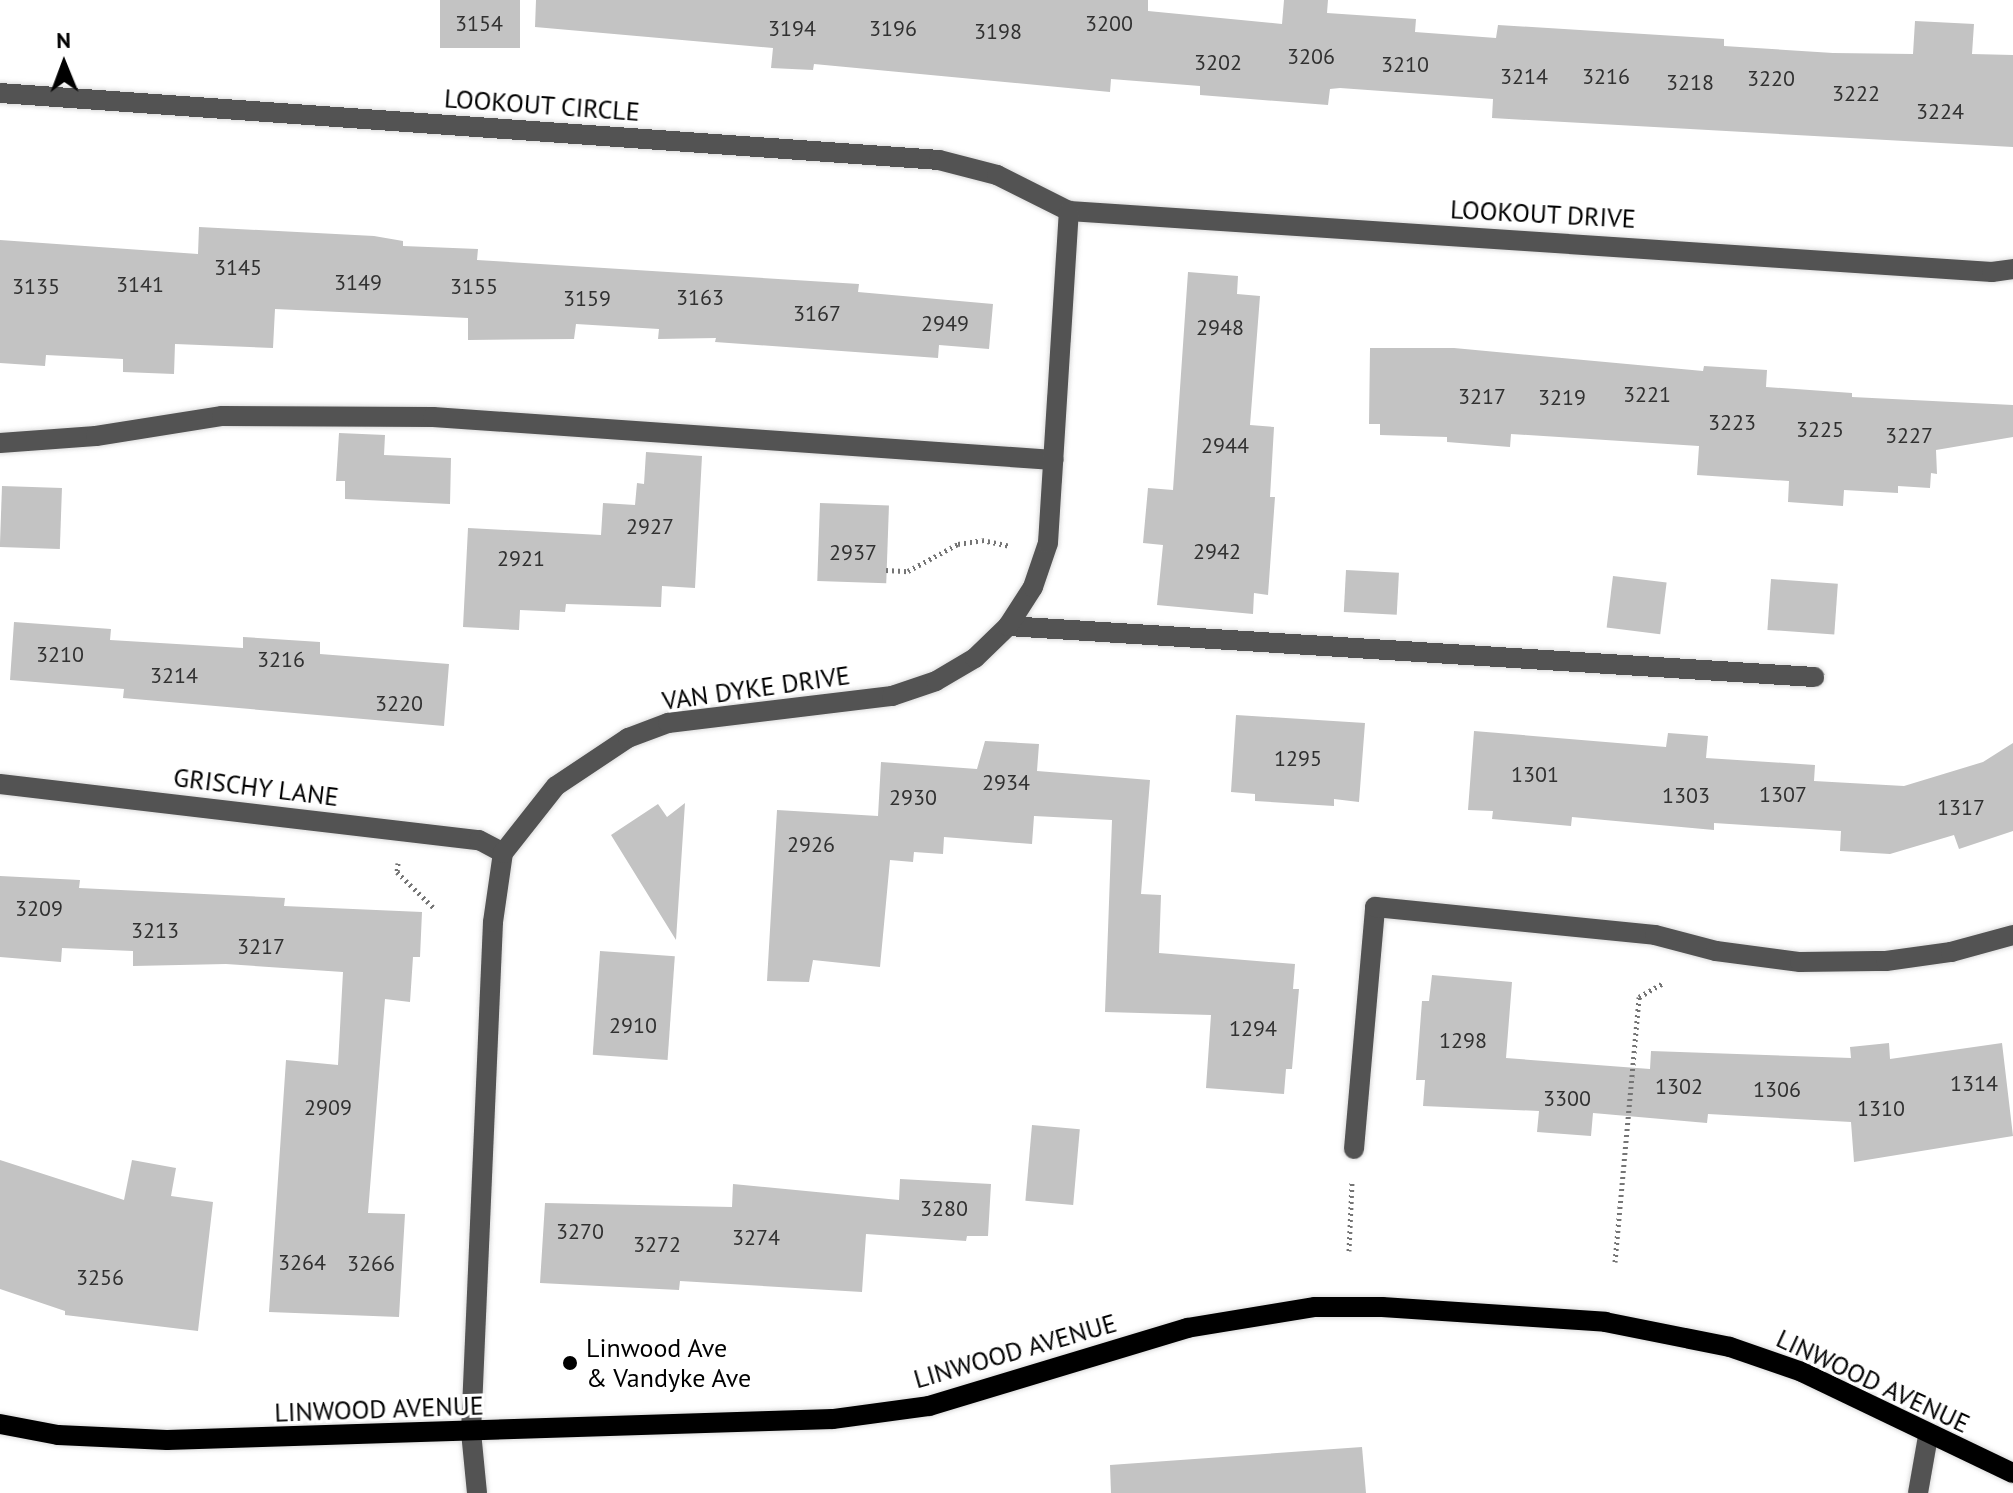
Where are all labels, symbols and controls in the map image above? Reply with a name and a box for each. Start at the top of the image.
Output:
house number: 3154 [455,11,503,37]
house number: 3200 [1085,11,1133,37]
house number: 3194 [768,16,816,42]
house number: 3196 [869,16,917,42]
house number: 3198 [974,19,1022,45]
north arrow [24,24,104,104]
text: N [56,26,71,54]
house number: 3206 [1287,44,1335,70]
house number: 3202 [1194,50,1242,76]
house number: 3210 [1381,52,1429,78]
house number: 3214 [1500,64,1548,90]
house number: 3216 [1582,64,1630,90]
house number: 3220 [1747,66,1795,92]
house number: 3218 [1666,70,1714,96]
house number: 3222 [1832,81,1880,107]
street label: LOOKOUT CIRCLE [443,83,641,127]
house number: 3224 [1916,99,1964,125]
street label: LOOKOUT DRIVE [1449,194,1637,234]
house number: 3145 [214,255,262,281]
house number: 3149 [334,270,382,296]
house number: 3141 [116,272,164,298]
house number: 3135 [12,274,60,300]
house number: 3155 [450,274,498,300]
house number: 3163 [676,285,724,311]
house number: 3159 [563,286,611,312]
house number: 3167 [793,301,841,327]
house number: 2949 [921,311,969,337]
house number: 2948 [1196,315,1244,341]
house number: 3221 [1623,382,1671,408]
house number: 3217 [1458,384,1506,410]
house number: 3219 [1538,385,1586,411]
house number: 3223 [1708,410,1756,436]
house number: 3225 [1796,417,1844,443]
house number: 3227 [1885,423,1933,449]
house number: 2944 [1201,433,1249,459]
house number: 2927 [626,514,674,540]
house number: 2942 [1193,539,1241,565]
house number: 2937 [829,540,877,566]
house number: 2921 [497,546,545,572]
house number: 3210 [36,642,84,668]
house number: 3216 [257,647,305,673]
street label: VAN DYKE DRIVE [660,659,852,717]
house number: 3214 [150,663,198,689]
house number: 3220 [375,691,423,717]
house number: 1295 [1274,746,1322,772]
street label: GRISCHY LANE [171,761,341,813]
house number: 1301 [1511,762,1559,788]
house number: 2934 [982,770,1030,796]
house number: 1307 [1759,782,1807,808]
house number: 1303 [1662,783,1710,809]
house number: 2930 [889,785,937,811]
house number: 1317 [1937,795,1985,821]
house number: 2926 [787,832,835,858]
house number: 3209 [15,896,63,922]
house number: 3213 [131,918,179,944]
house number: 3217 [237,934,285,960]
house number: 2910 [609,1013,657,1039]
house number: 1294 [1229,1016,1277,1042]
house number: 1298 [1439,1028,1487,1054]
house number: 1314 [1950,1071,1998,1097]
house number: 1302 [1655,1074,1703,1100]
house number: 1306 [1753,1077,1801,1103]
house number: 3300 [1543,1086,1591,1112]
house number: 2909 [304,1095,352,1121]
house number: 1310 [1857,1096,1905,1122]
house number: 3280 [920,1196,968,1222]
house number: 3270 [556,1219,604,1245]
house number: 3274 [732,1225,780,1251]
house number: 3272 [633,1232,681,1258]
house number: 3264 [278,1250,326,1276]
house number: 3266 [347,1251,395,1277]
house number: 3256 [76,1265,124,1291]
street label: LINWOOD AVENUE [910,1307,1120,1395]
street label: LINWOOD AVENUE [1771,1322,1975,1440]
place label: Linwood Ave & Vandyke Ave [586,1332,753,1394]
marker: Linwood Ave & Vandyke Ave [561,1354,579,1372]
street label: LINWOOD AVENUE [273,1390,485,1428]

